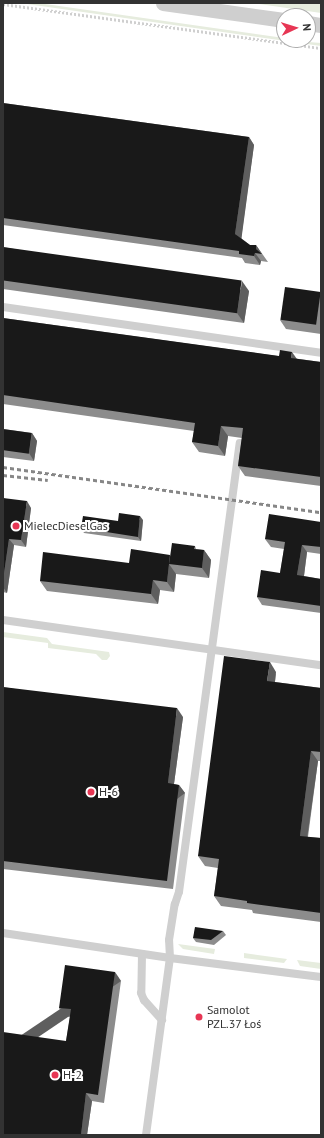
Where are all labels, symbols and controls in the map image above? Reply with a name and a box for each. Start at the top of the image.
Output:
north arrow [276,8,316,48]
text: N [300,23,314,31]
place label: MielecDieselGas [24,519,108,533]
marker: MielecDieselGas [11,521,21,531]
place label: H-6 [99,785,118,799]
marker: H-6 [86,787,96,797]
place label: Samolot PZL.37 Łoś [207,1003,262,1031]
marker: Samolot PZL.37 Łoś [194,1012,204,1022]
place label: H-2 [63,1068,82,1082]
marker: H-2 [50,1070,60,1080]

